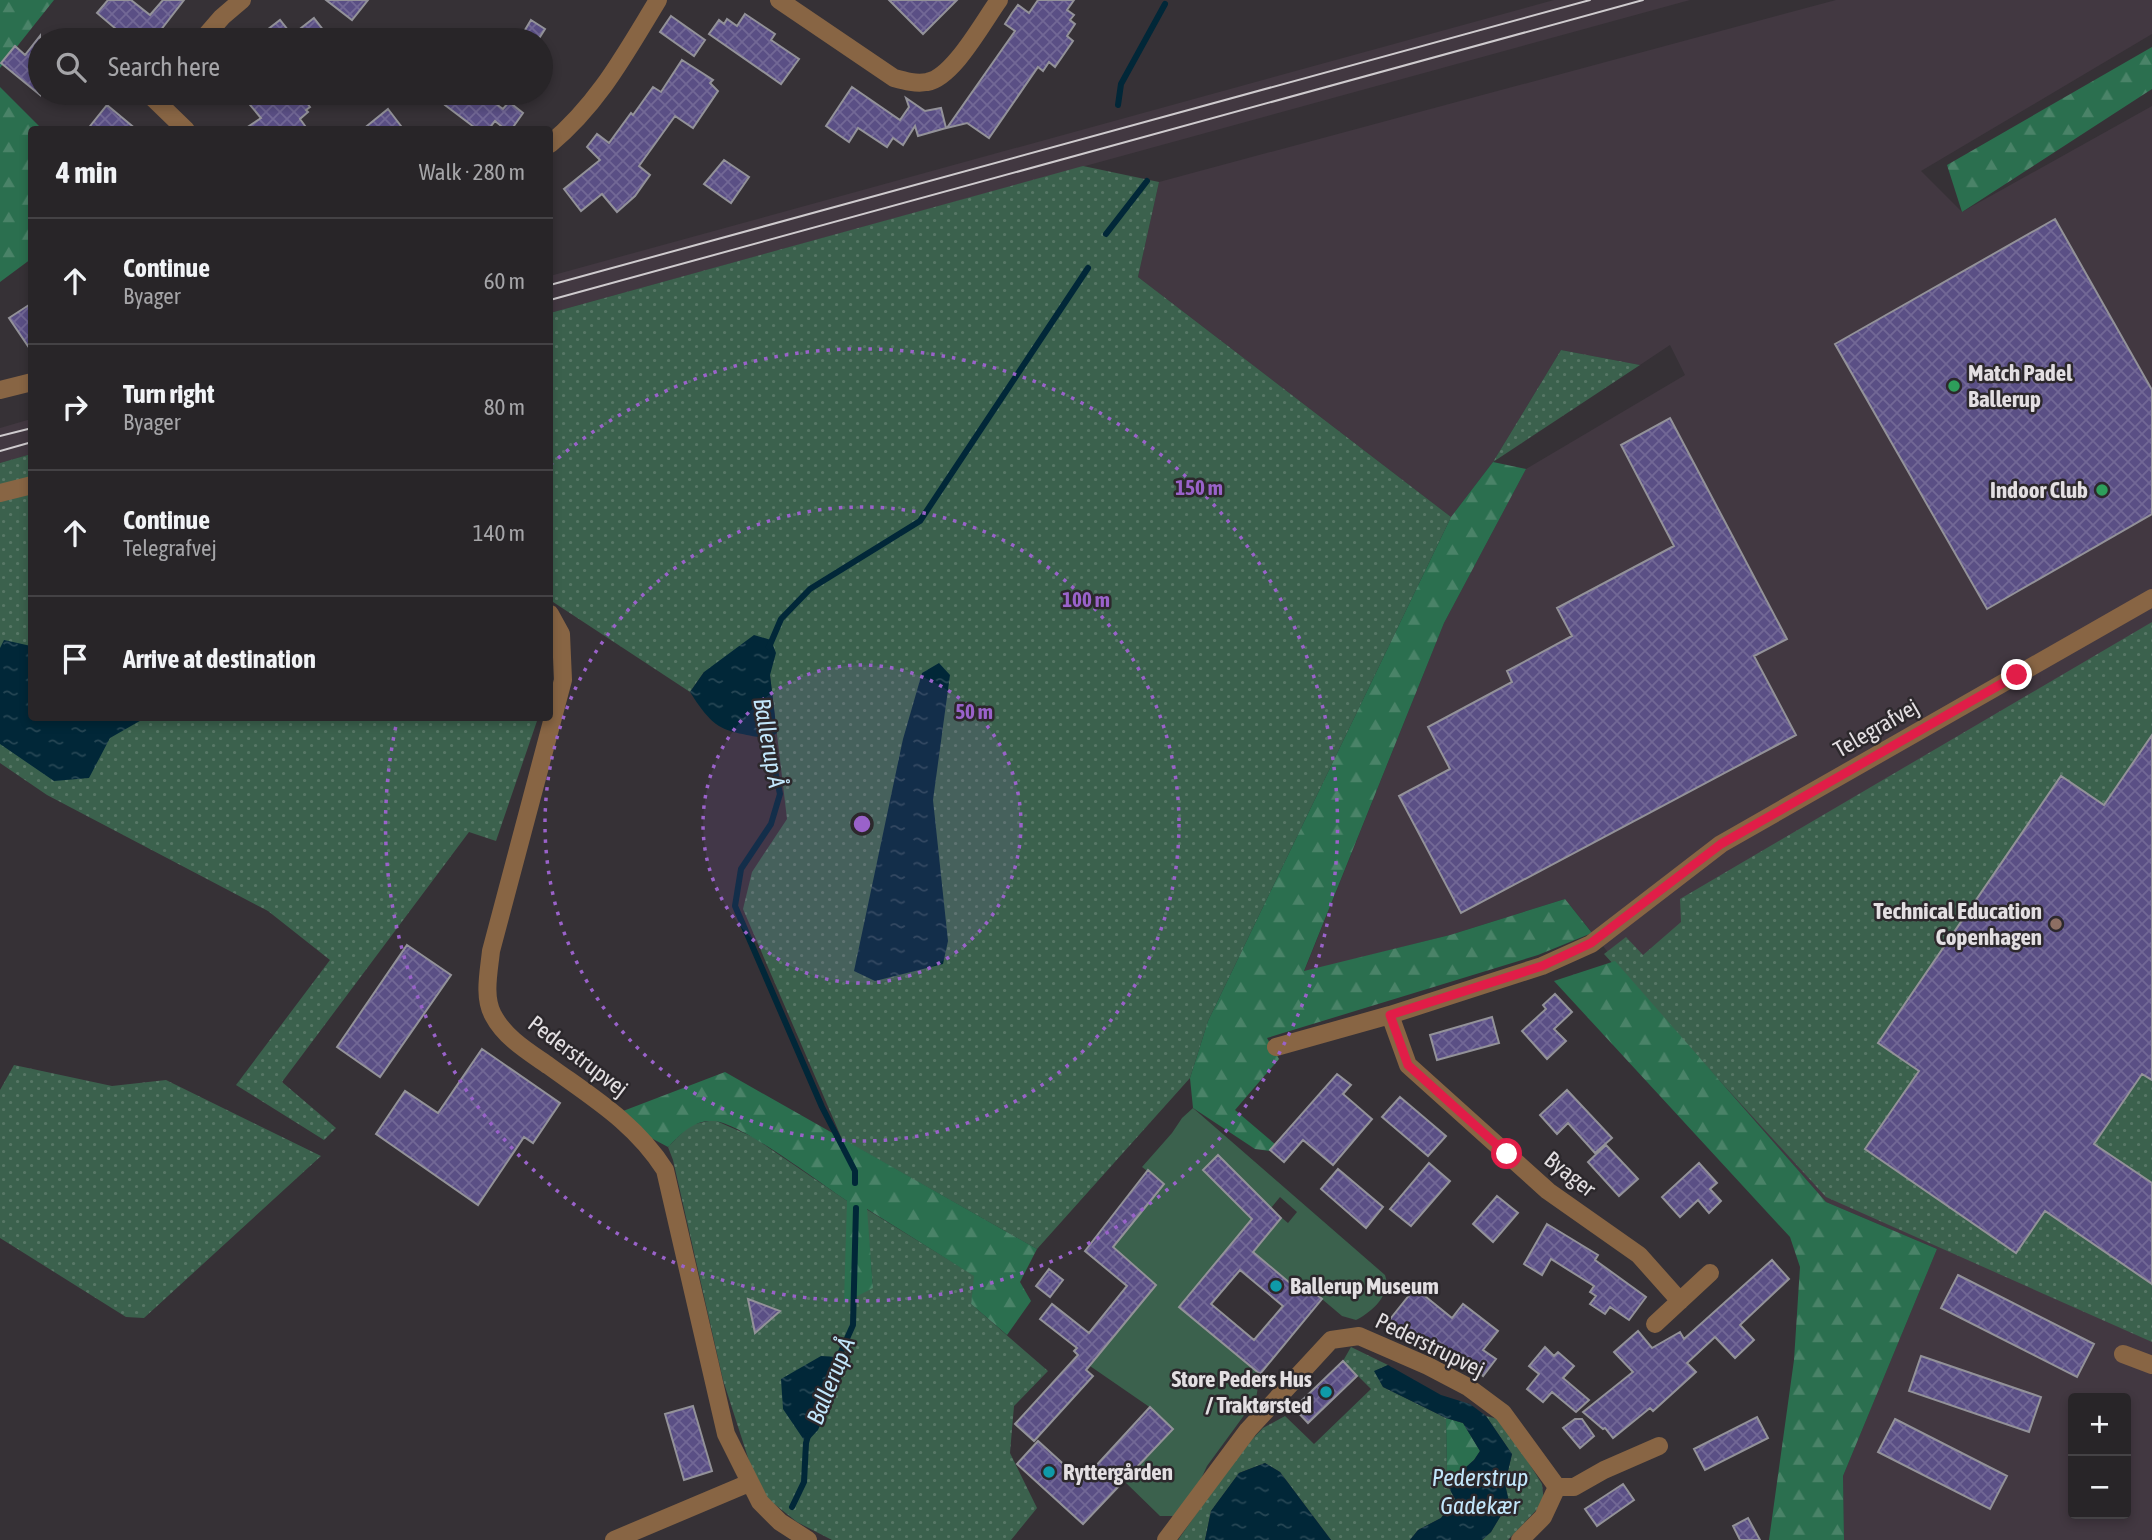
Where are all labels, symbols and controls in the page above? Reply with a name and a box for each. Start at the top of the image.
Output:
search box [28,28,553,105]
icon: search [52,48,90,86]
text: Search here [108,52,220,82]
text: 4 min [56,155,117,189]
text: Walk · 280 m [419,159,525,185]
text: Continue [123,253,210,283]
icon: ahead [56,262,94,300]
text: 60 m [484,268,525,294]
text: Byager [123,283,181,309]
place label: Match Padel Ballerup [1968,360,2073,412]
marker: Match Padel Ballerup [1946,378,1962,394]
text: Turn right [123,379,214,409]
icon: right [56,388,94,426]
text: 80 m [484,394,525,420]
text: Byager [123,409,181,435]
text: 150 m [1175,475,1223,499]
place label: Indoor Club [1990,477,2088,503]
marker: Indoor Club [2094,482,2110,498]
text: Continue [123,505,210,535]
icon: ahead [56,514,94,552]
text: 140 m [473,520,525,546]
text: Telegrafvej [123,535,217,561]
text: 100 m [1062,587,1110,611]
icon: arrive [56,640,94,678]
text: Arrive at destination [123,644,316,674]
route end [2001,659,2032,690]
street label: Telegrafvej [1829,693,1923,763]
water label: Ballerup Å [748,696,792,790]
text: 50 m [955,699,993,723]
centre of rings [850,812,874,836]
place label: Technical Education Copenhagen [1874,898,2042,950]
marker: Technical Education Copenhagen [2048,916,2064,932]
street label: Pederstrupvej [523,1010,633,1102]
route start [1491,1138,1522,1169]
street label: Byager [1539,1146,1602,1203]
place label: Ballerup Museum [1290,1273,1439,1299]
marker: Ballerup Museum [1268,1278,1284,1294]
street label: Pederstrupvej [1371,1307,1489,1383]
water label: Ballerup Å [800,1333,860,1428]
place label: Store Peders Hus / Traktørsted [1171,1366,1312,1418]
marker: Store Peders Hus / Traktørsted [1318,1384,1334,1400]
map controls [2068,1393,2131,1519]
button: + [2068,1393,2131,1456]
button: − [2068,1456,2131,1519]
place label: Ryttergården [1063,1459,1173,1485]
marker: Ryttergården [1041,1464,1057,1480]
water label: Pederstrup Gadekær [1432,1464,1528,1519]

